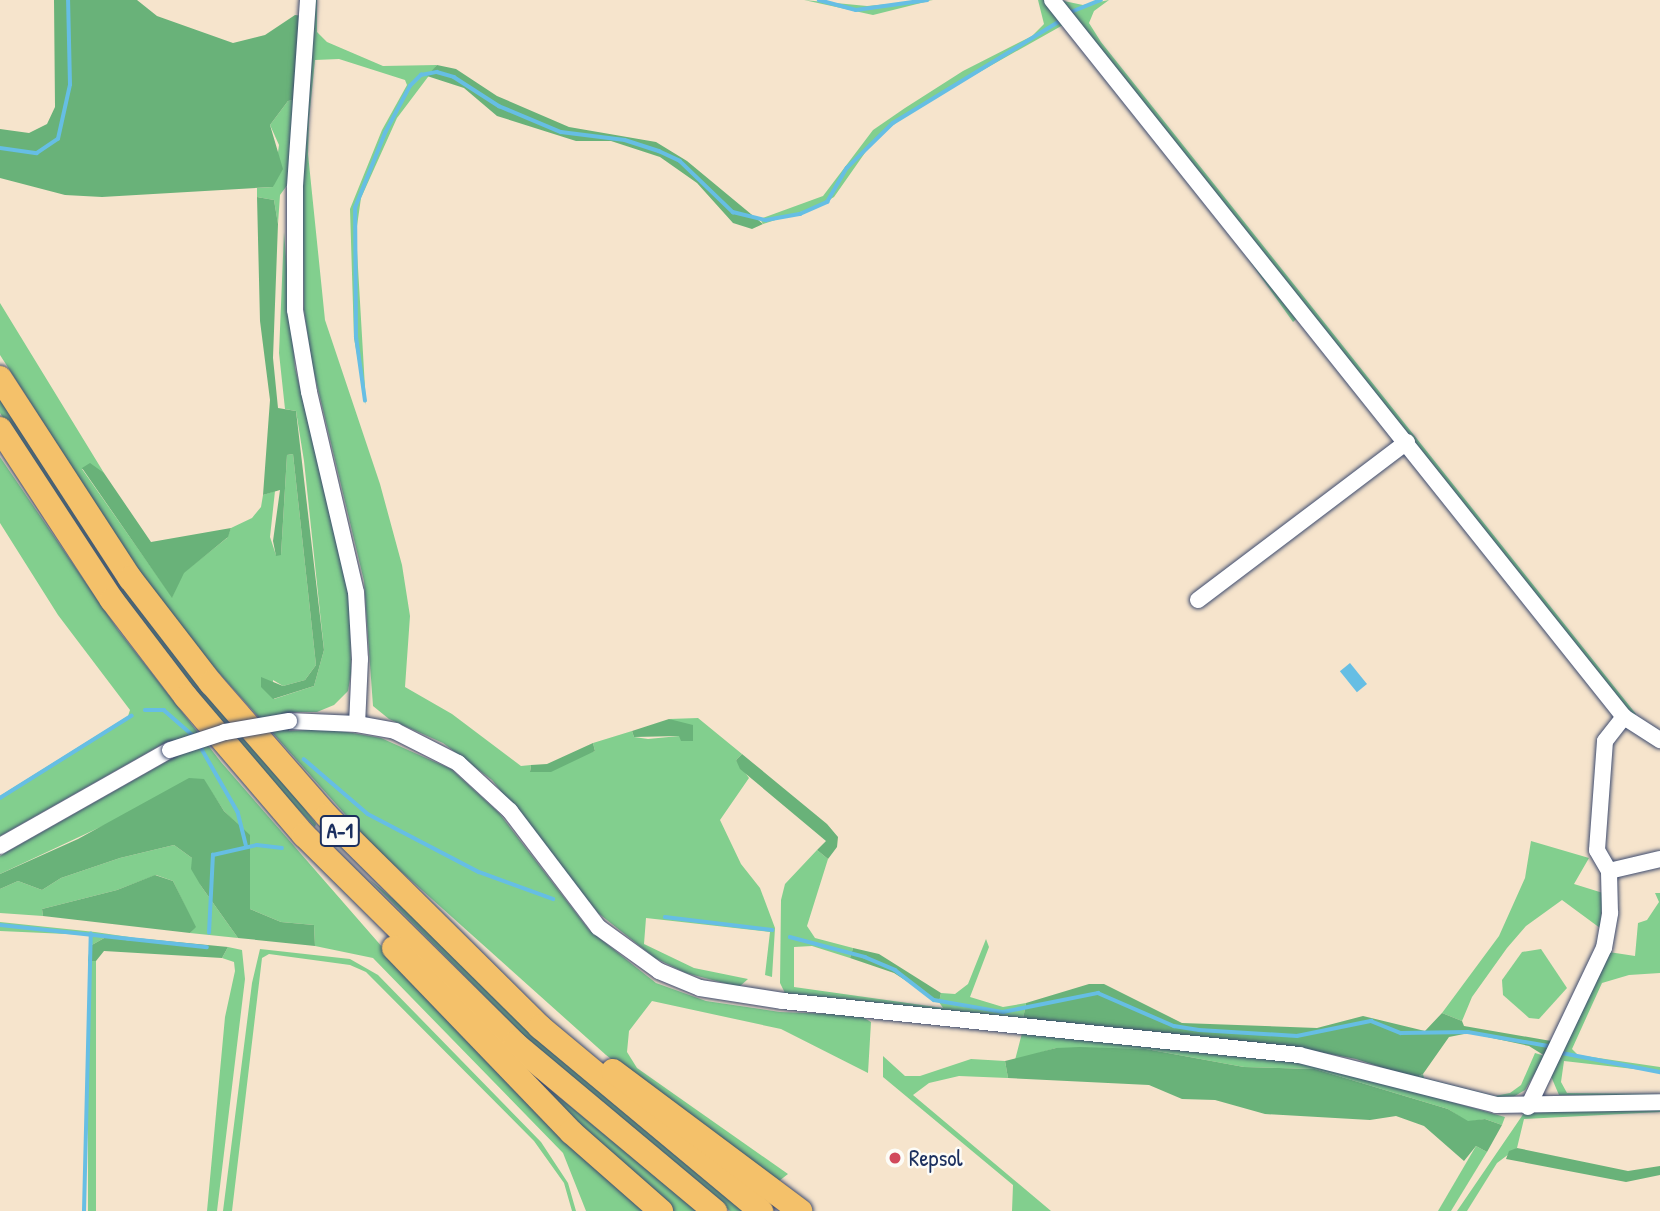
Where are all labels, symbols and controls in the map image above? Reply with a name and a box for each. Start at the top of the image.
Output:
road number: A-1 [319,814,361,848]
place label: Repsol [909,1144,963,1172]
marker: Repsol [887,1150,903,1166]

